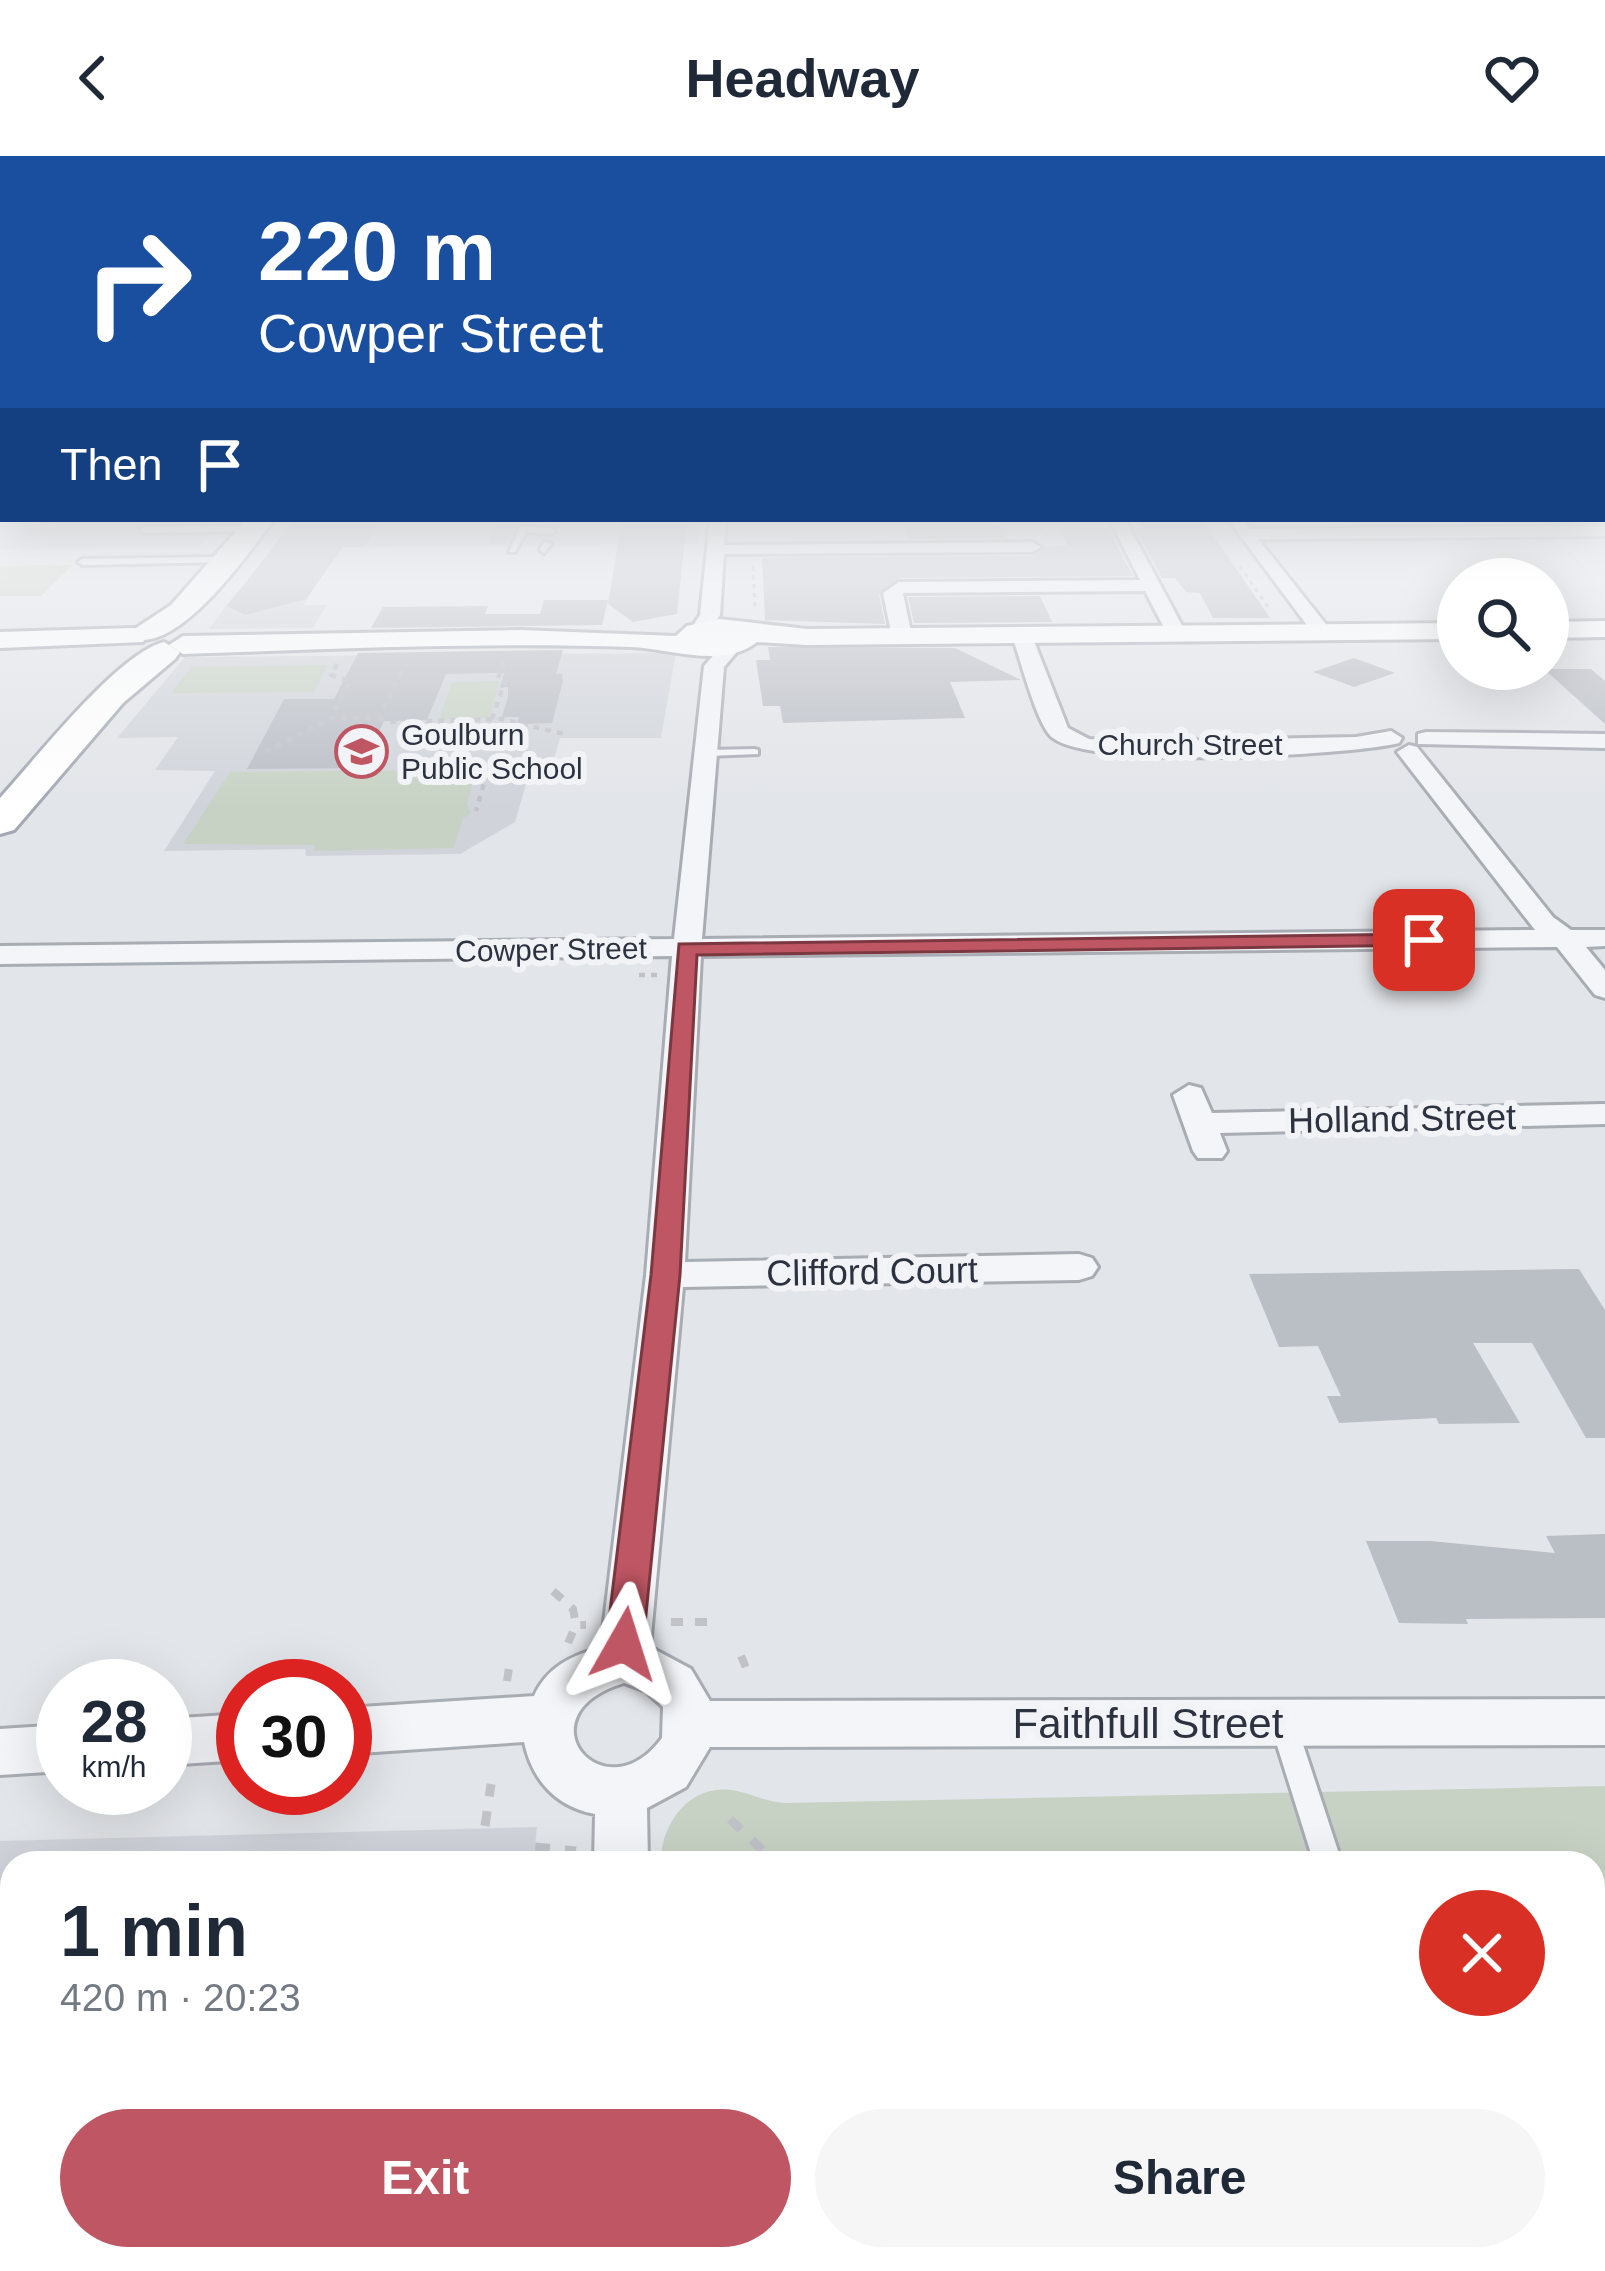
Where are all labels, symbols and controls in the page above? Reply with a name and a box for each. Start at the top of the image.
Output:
icon: back [60,45,126,111]
icon: heart [1479,45,1545,111]
text: Headway [685,48,920,108]
icon: right [60,204,216,360]
text: 220 m [258,204,496,298]
text: Cowper Street [258,303,603,363]
icon: arrive [187,432,253,498]
text: Then [60,439,163,490]
map controls [1437,558,1569,690]
button: search [1437,558,1569,690]
place label: Goulburn Public School [401,718,583,785]
school or university icon: Goulburn Public School [334,724,390,780]
street label: Church Street [1097,728,1283,761]
pin [1373,889,1475,991]
icon: arrive [1391,907,1457,973]
street label: Cowper Street [455,931,648,968]
street label: Holland Street [1288,1096,1516,1141]
street label: Clifford Court [766,1249,978,1294]
position arrow [561,1581,687,1707]
speed limit sign: 30 [216,1659,372,1815]
text: 28 [81,1688,147,1755]
street label: Faithfull Street [1013,1700,1284,1747]
text: km/h [81,1750,147,1783]
button: close [1419,1890,1545,2016]
text: 1 min [60,1891,248,1971]
text: 420 m · 20:23 [60,1976,301,2019]
button: Exit [60,2109,791,2247]
button: Share [815,2109,1545,2247]

